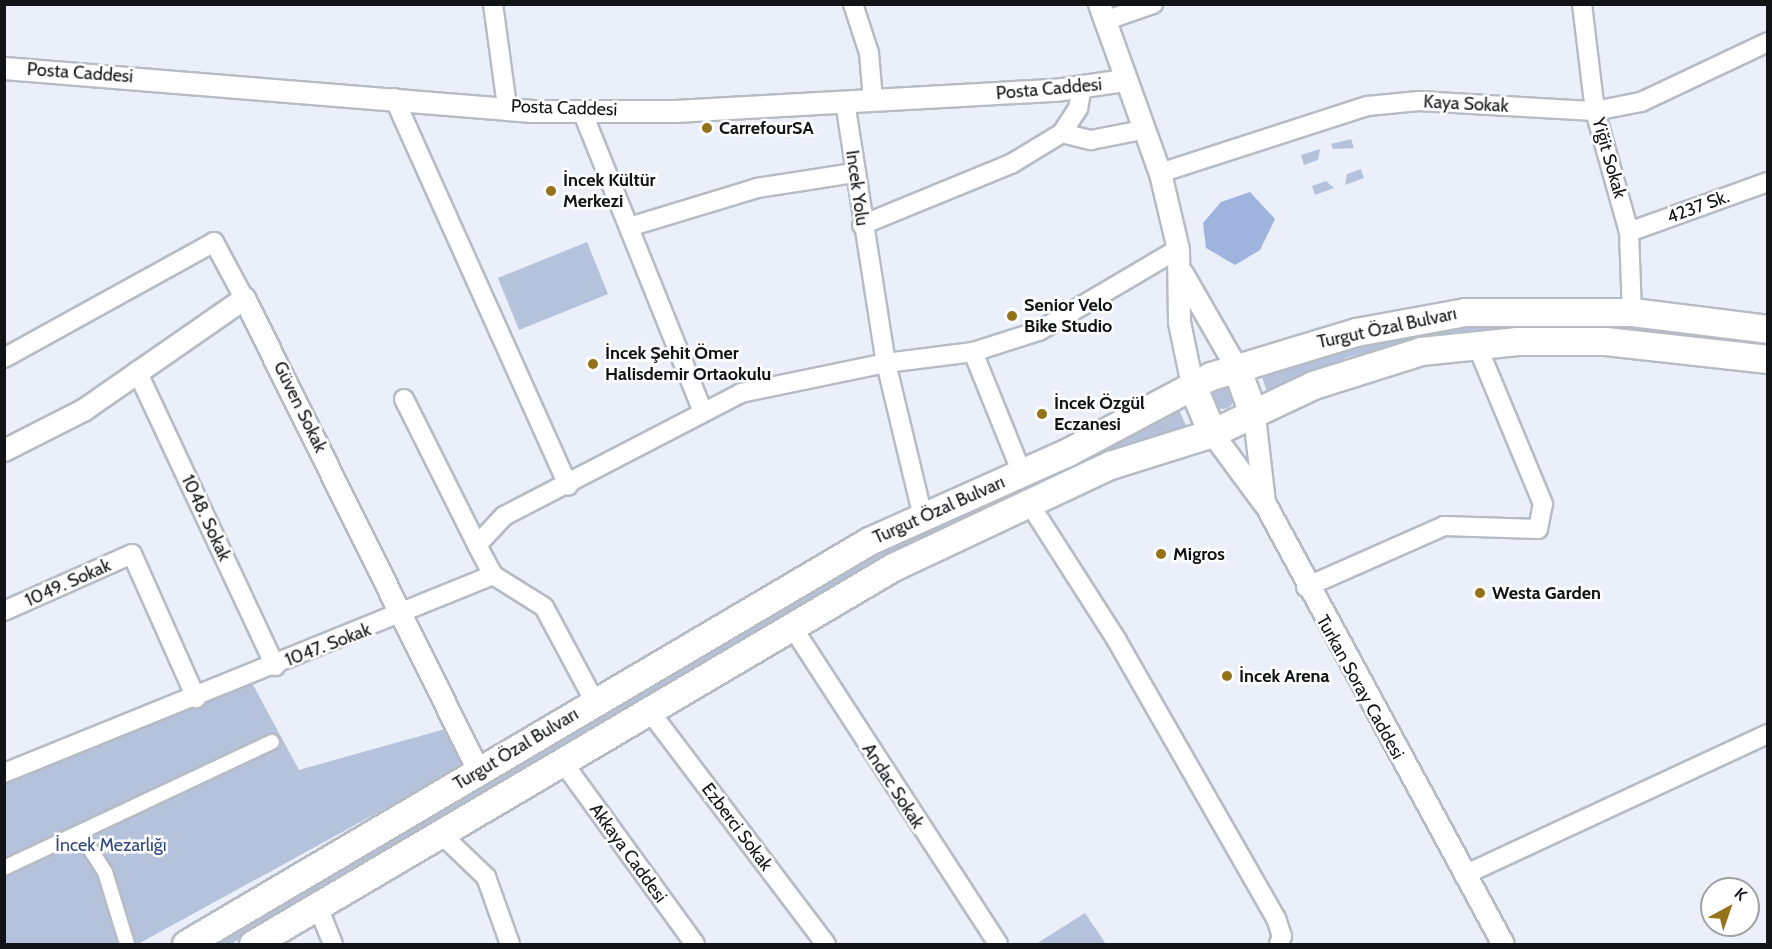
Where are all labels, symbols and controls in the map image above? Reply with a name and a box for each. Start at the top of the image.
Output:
street label: Posta Caddesi [26,59,134,87]
street label: Posta Caddesi [995,74,1103,104]
street label: Kaya Sokak [1423,91,1509,117]
street label: Posta Caddesi [510,95,618,121]
street label: Yiğit Sokak [1587,115,1631,201]
place label: CarrefourSA [719,117,814,139]
marker: CarrefourSA [700,121,714,135]
street label: Incek Yolu [841,149,873,227]
place label: İncek Kültür Merkezi [563,170,656,213]
marker: İncek Kültür Merkezi [544,184,558,198]
street label: 4237 Sk. [1664,186,1732,228]
place label: Senior Velo Bike Studio [1024,295,1113,338]
street label: Turgut Özal Bulvarı [1315,303,1459,353]
marker: Senior Velo Bike Studio [1005,309,1019,323]
place label: İncek Şehit Ömer Halisdemir Ortaokulu [605,343,771,386]
marker: İncek Şehit Ömer Halisdemir Ortaokulu [586,357,600,371]
street label: Güven Sokak [269,358,331,456]
place label: İncek Özgül Eczanesi [1054,393,1145,436]
marker: İncek Özgül Eczanesi [1035,407,1049,421]
street label: 1048. Sokak [177,471,235,565]
street label: Turgut Özal Bulvarı [870,471,1008,549]
place label: Migros [1173,543,1225,565]
marker: Migros [1154,547,1168,561]
street label: 1049. Sokak [22,555,114,611]
place label: Westa Garden [1492,582,1601,604]
marker: Westa Garden [1473,586,1487,600]
street label: Turkan Soray Caddesi [1311,611,1409,763]
street label: 1047. Sokak [282,619,374,671]
place label: İncek Arena [1239,665,1329,687]
marker: İncek Arena [1220,669,1234,683]
street label: Turgut Özal Bulvarı [450,703,582,795]
street label: Andac Sokak [858,739,928,833]
street label: Ezberci Sokak [697,779,777,875]
street label: Akkaya Caddesi [585,799,671,907]
park label: İncek Mezarlığı [55,834,167,856]
north arrow [1700,877,1760,937]
text: K [1731,884,1751,905]

